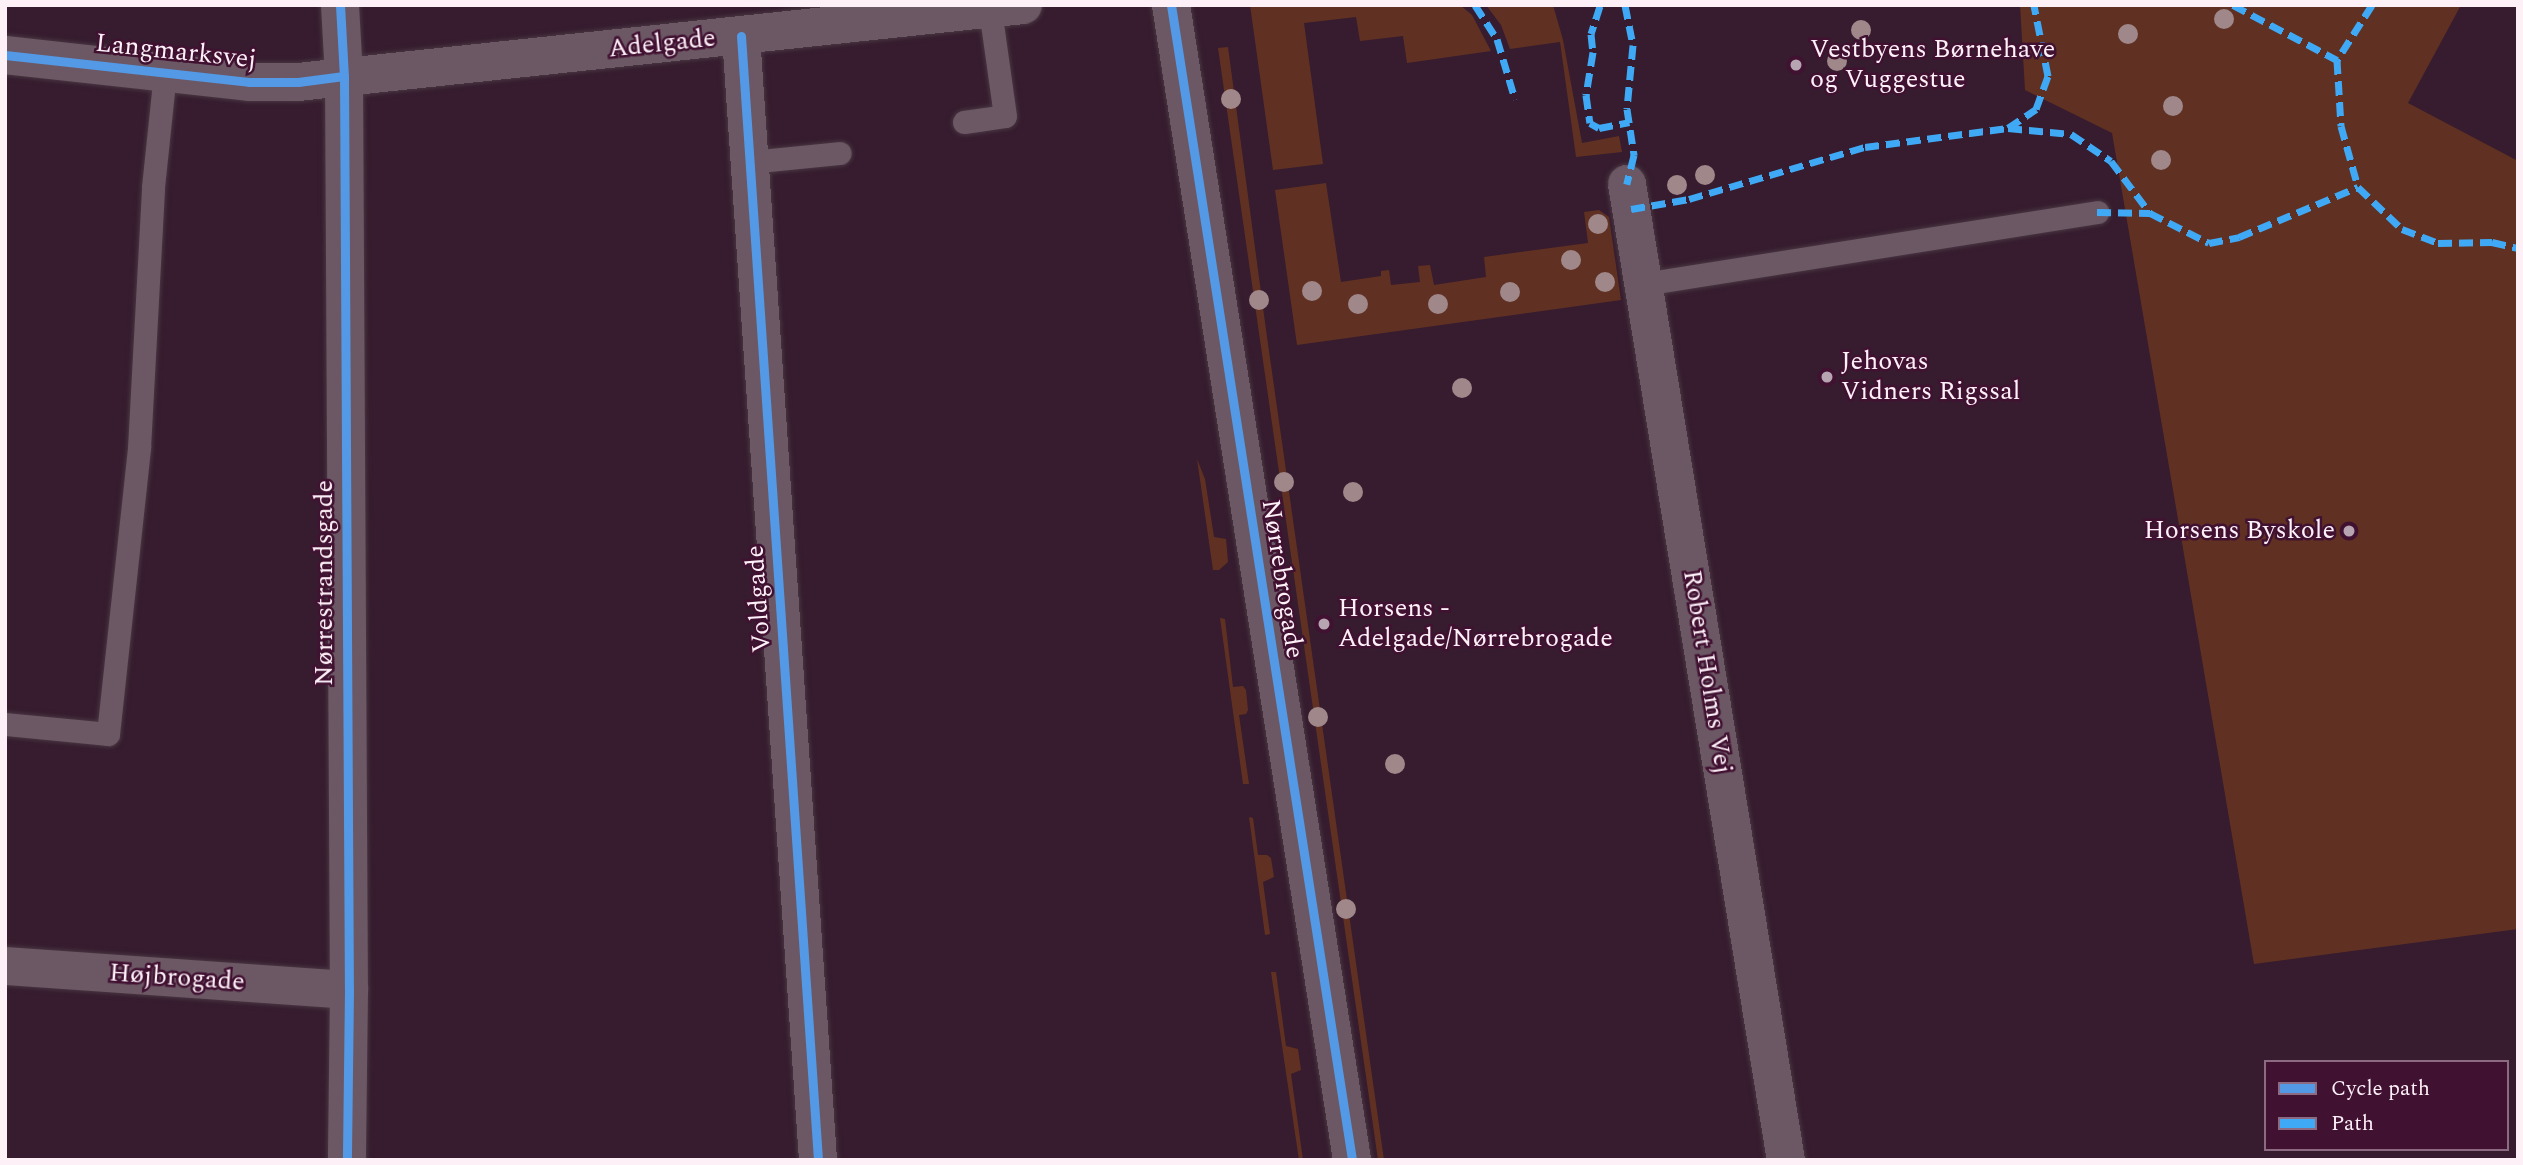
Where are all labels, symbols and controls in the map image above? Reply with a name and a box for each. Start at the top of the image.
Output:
street label: Adelgade [607,23,717,65]
street label: Langmarksvej [94,28,258,76]
place label: Vestbyens Børnehave og Vuggestue [1810,34,2055,96]
marker: Vestbyens Børnehave og Vuggestue [1788,57,1804,73]
place label: Jehovas Vidners Rigssal [1841,346,2020,408]
marker: Jehovas Vidners Rigssal [1819,369,1835,385]
street label: Nørrestrandsgade [309,480,341,686]
street label: Nørrebrogade [1254,497,1310,661]
place label: Horsens Byskole [2144,515,2335,547]
marker: Horsens Byskole [2341,523,2357,539]
street label: Voldgade [740,544,778,654]
street label: Robert Holms Vej [1675,568,1739,776]
place label: Horsens - Adelgade/Nørrebrogade [1338,593,1613,654]
marker: Horsens - Adelgade/Nørrebrogade [1316,616,1332,632]
street label: Højbrogade [108,958,246,998]
legend [2264,1060,2509,1151]
text: Cycle path [2331,1073,2430,1105]
text: Path [2331,1108,2374,1140]

